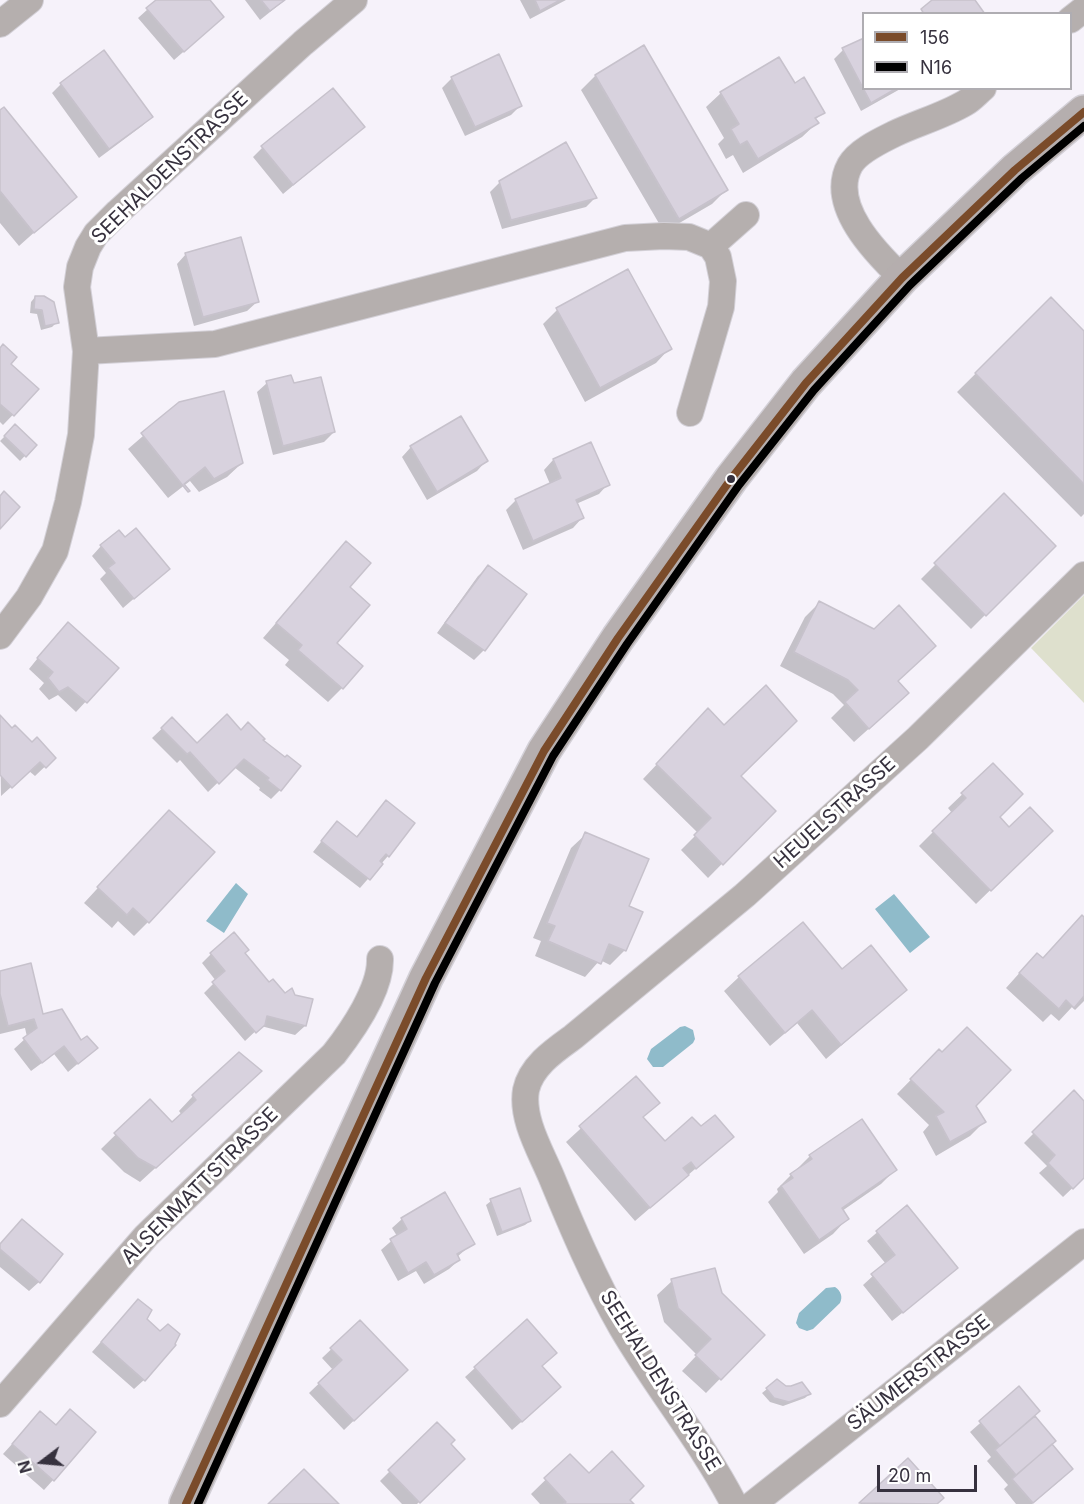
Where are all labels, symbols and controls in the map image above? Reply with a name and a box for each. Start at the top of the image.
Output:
legend [862,12,1072,90]
text: 156 [920,27,949,48]
text: N16 [920,57,952,78]
street label: SEEHALDENSTRASSE [87,87,253,249]
unlabelled marker [725,473,737,485]
street label: HEUELSTRASSE [769,752,901,874]
street label: ALSENMATTSTRASSE [117,1103,283,1269]
street label: SEEHALDENSTRASSE [595,1286,725,1476]
street label: SÄUMERSTRASSE [843,1310,995,1436]
north arrow [12,1432,72,1492]
scale bar [880,1453,980,1491]
text: N [13,1458,36,1476]
text: 20 m [888,1465,931,1486]

